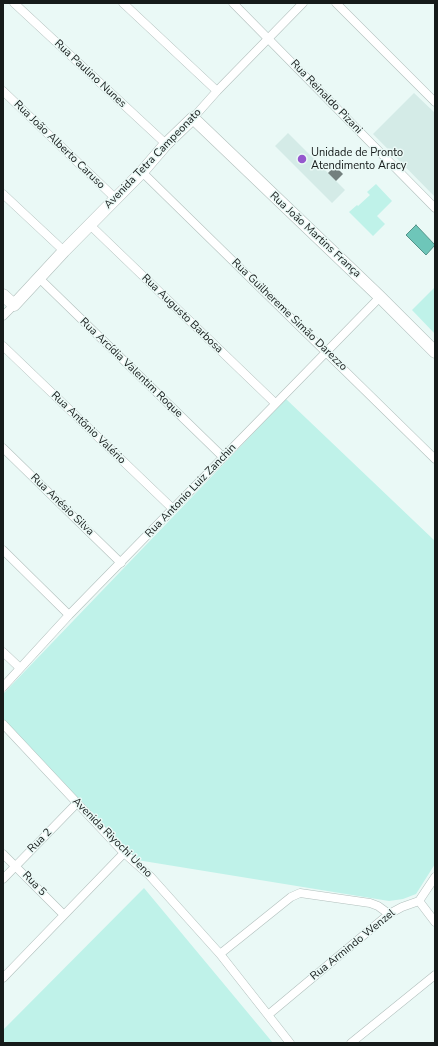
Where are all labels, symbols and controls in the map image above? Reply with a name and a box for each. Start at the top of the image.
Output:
street label: Rua Paulino Nunes [51,37,129,111]
street label: Rua Reinaldo Pizani [287,57,365,137]
street label: Rua João Alberto Caruso [11,98,107,192]
street label: Avenida Tetra Campeonato [102,106,204,212]
place label: Unidade de Pronto Atendimento Aracy [311,146,407,172]
marker: Unidade de Pronto Atendimento Aracy [296,153,308,165]
street label: Rua João Martins França [267,189,363,281]
street label: Rua Guilhereme Simão Darezzo [229,256,349,374]
street label: Rua Augusto Barbosa [139,272,225,356]
street label: Rua Arcídia Valentim Roque [77,315,185,421]
street label: Rua Antõnio Valério [48,389,128,467]
street label: Rua Antonio Luiz Zanchin [143,441,239,541]
street label: Rua Anésio Silva [28,471,96,539]
street label: Avenida Riyochi Ueno [69,795,155,881]
street label: Rua 2 [25,826,55,856]
street label: Rua 5 [19,869,49,899]
street label: Rua Armindo Wenzel [308,907,398,983]

